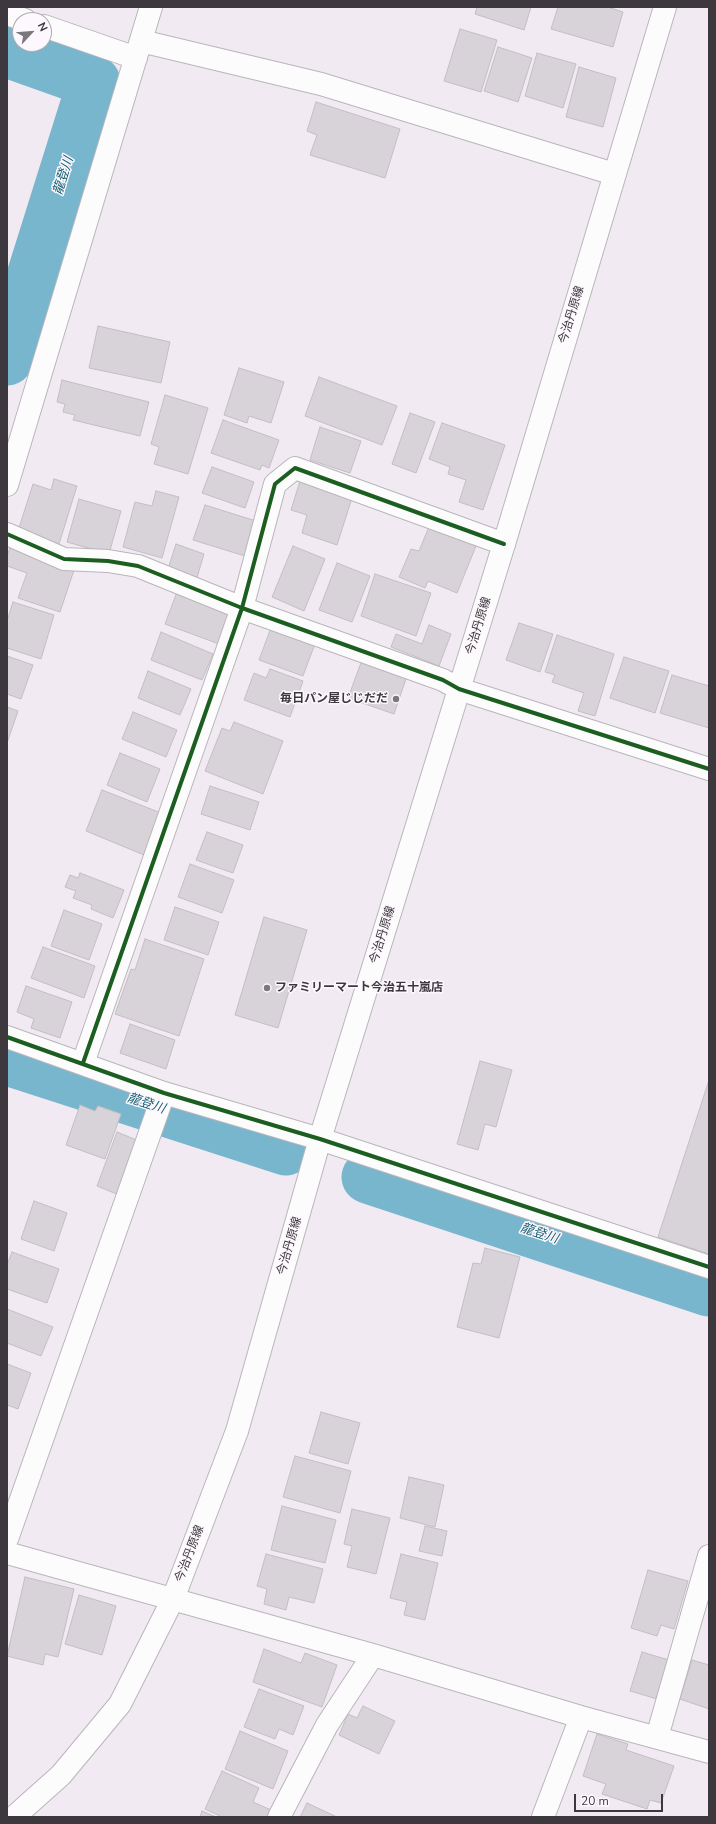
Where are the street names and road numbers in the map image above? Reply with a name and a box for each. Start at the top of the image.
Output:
street label: 今治丹原線 [556,284,588,346]
street label: 今治丹原線 [463,595,495,657]
street label: 今治丹原線 [367,904,399,966]
street label: 今治丹原線 [275,1215,305,1277]
street label: 今治丹原線 [173,1523,207,1585]

